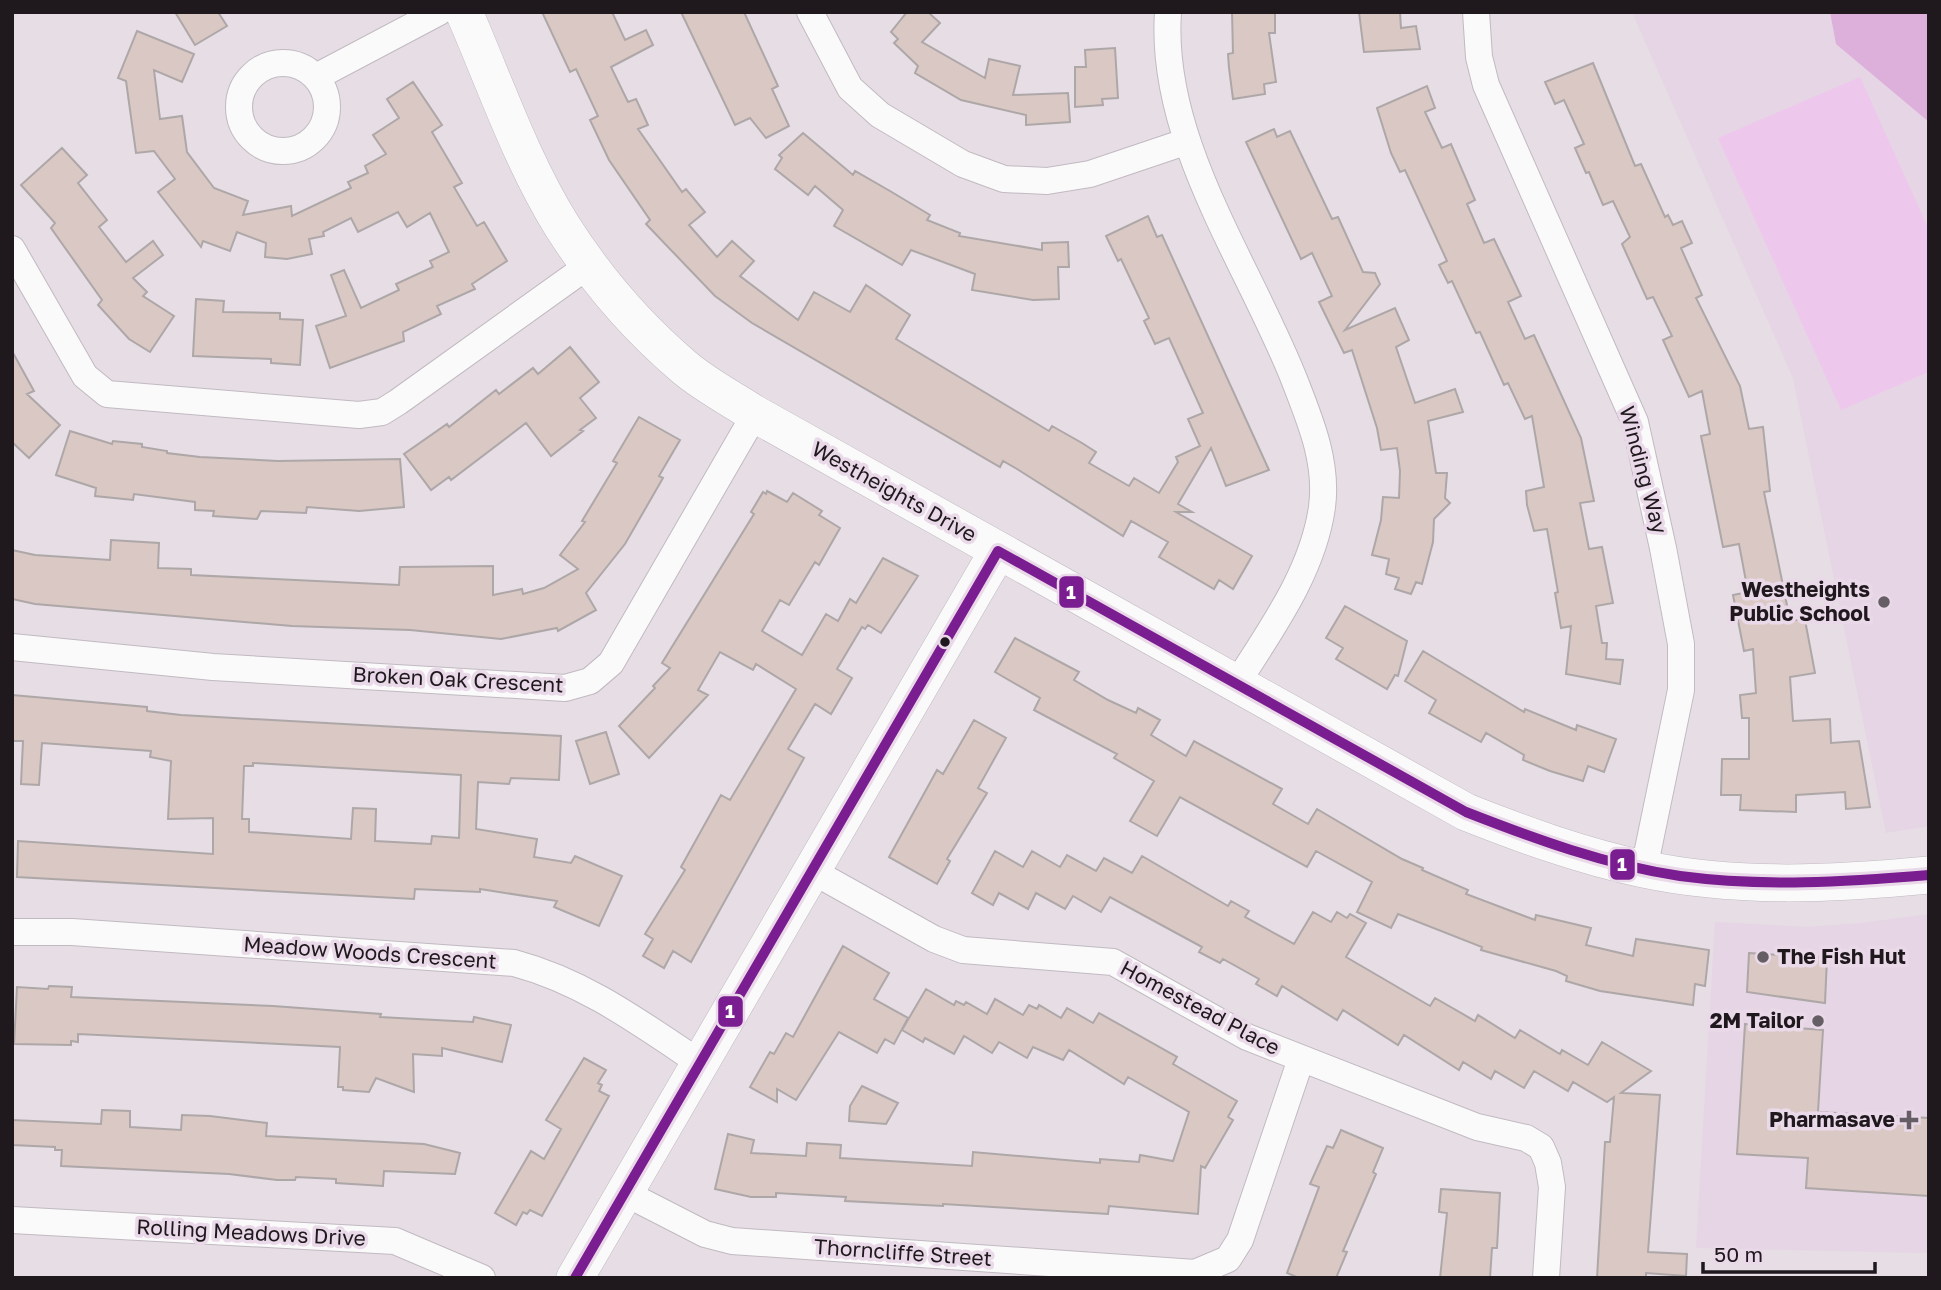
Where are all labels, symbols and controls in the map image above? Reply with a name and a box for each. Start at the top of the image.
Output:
street label: Winding Way [1614,403,1674,537]
street label: Westheights Drive [808,435,981,547]
line badge: 1 [1058,575,1085,609]
place label: Westheights Public School [1729,576,1870,626]
text: 1 [1066,580,1076,603]
marker: Westheights Public School [1876,594,1892,610]
unlabelled marker [938,635,952,649]
street label: Broken Oak Crescent [352,660,564,698]
line badge: 1 [1609,848,1636,881]
text: 1 [1617,852,1627,875]
street label: Meadow Woods Crescent [243,930,498,974]
place label: The Fish Hut [1777,943,1906,969]
marker: The Fish Hut [1755,949,1771,965]
street label: Homestead Place [1116,954,1285,1060]
line badge: 1 [717,995,744,1028]
text: 1 [725,999,735,1022]
place label: 2M Tailor [1710,1007,1804,1033]
marker: 2M Tailor [1810,1013,1826,1029]
place label: Pharmasave [1769,1106,1895,1132]
marker: Pharmasave [1901,1112,1917,1128]
street label: Rolling Meadows Drive [136,1213,366,1251]
scale bar [1703,1230,1874,1274]
street label: Thorncliffe Street [813,1233,993,1271]
text: 50 m [1714,1241,1763,1267]

